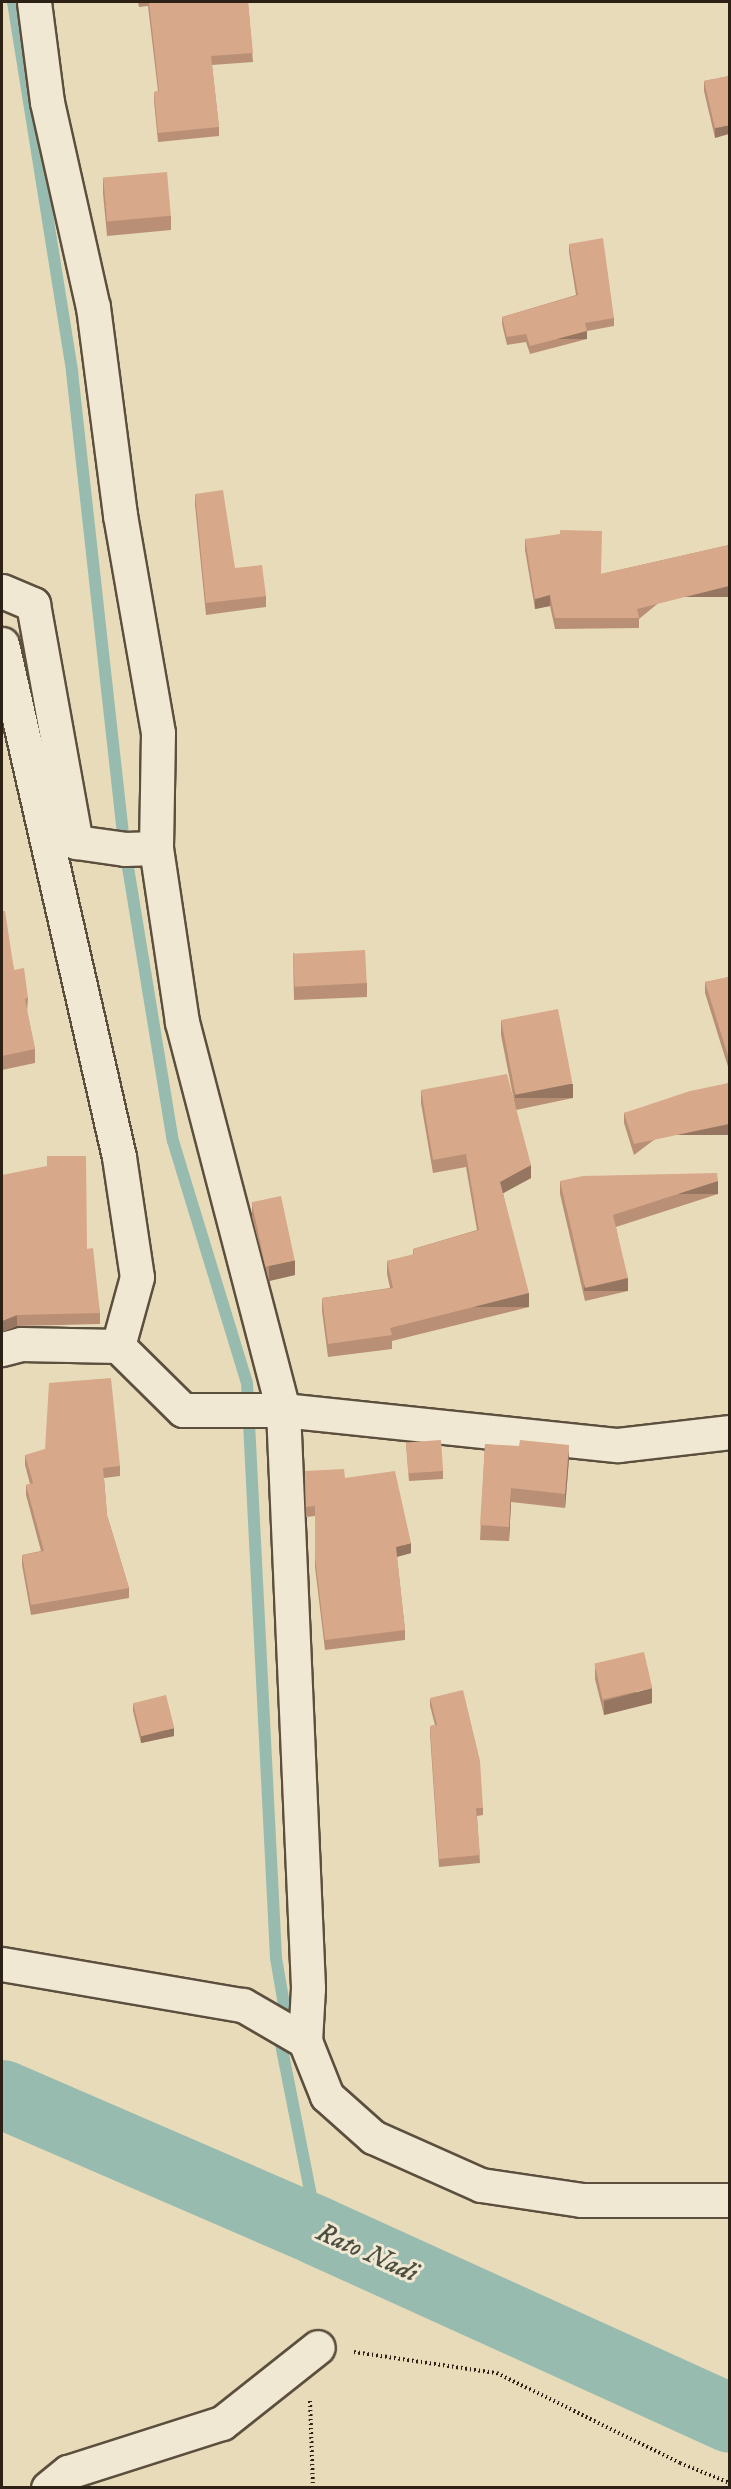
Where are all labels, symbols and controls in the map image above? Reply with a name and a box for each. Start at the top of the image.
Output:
water label: Rato Nadi [311,2216,423,2290]

